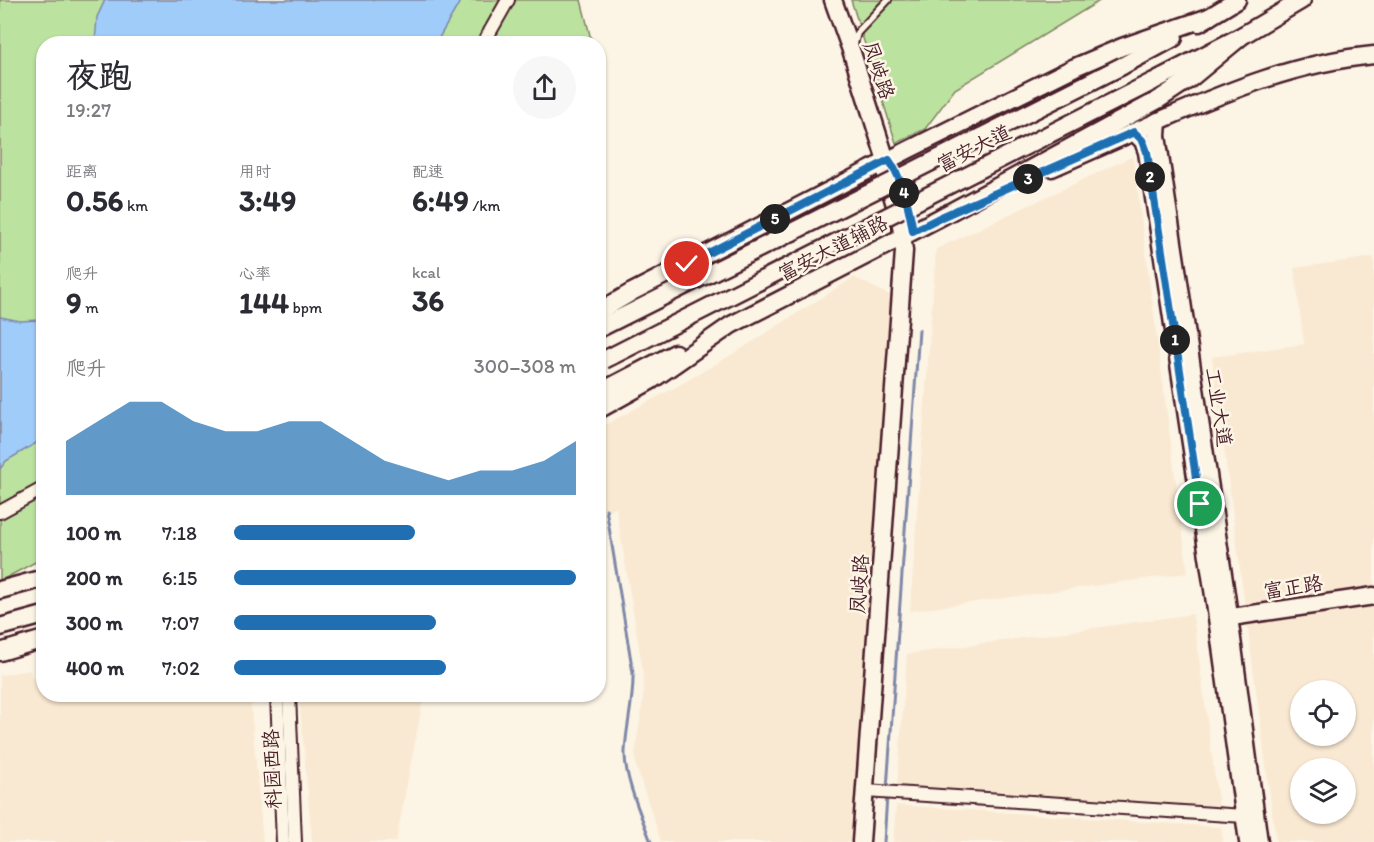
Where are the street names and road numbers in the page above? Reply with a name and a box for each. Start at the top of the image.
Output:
street label: 凤岐路 [858,38,900,103]
street label: 富安大道 [933,119,1015,177]
street label: 富安大道辅路 [774,210,893,286]
street label: 工业大道 [1201,366,1237,448]
street label: 凤岐路 [845,552,873,615]
street label: 富正路 [1261,570,1325,604]
street label: 科园西路 [259,728,285,809]

